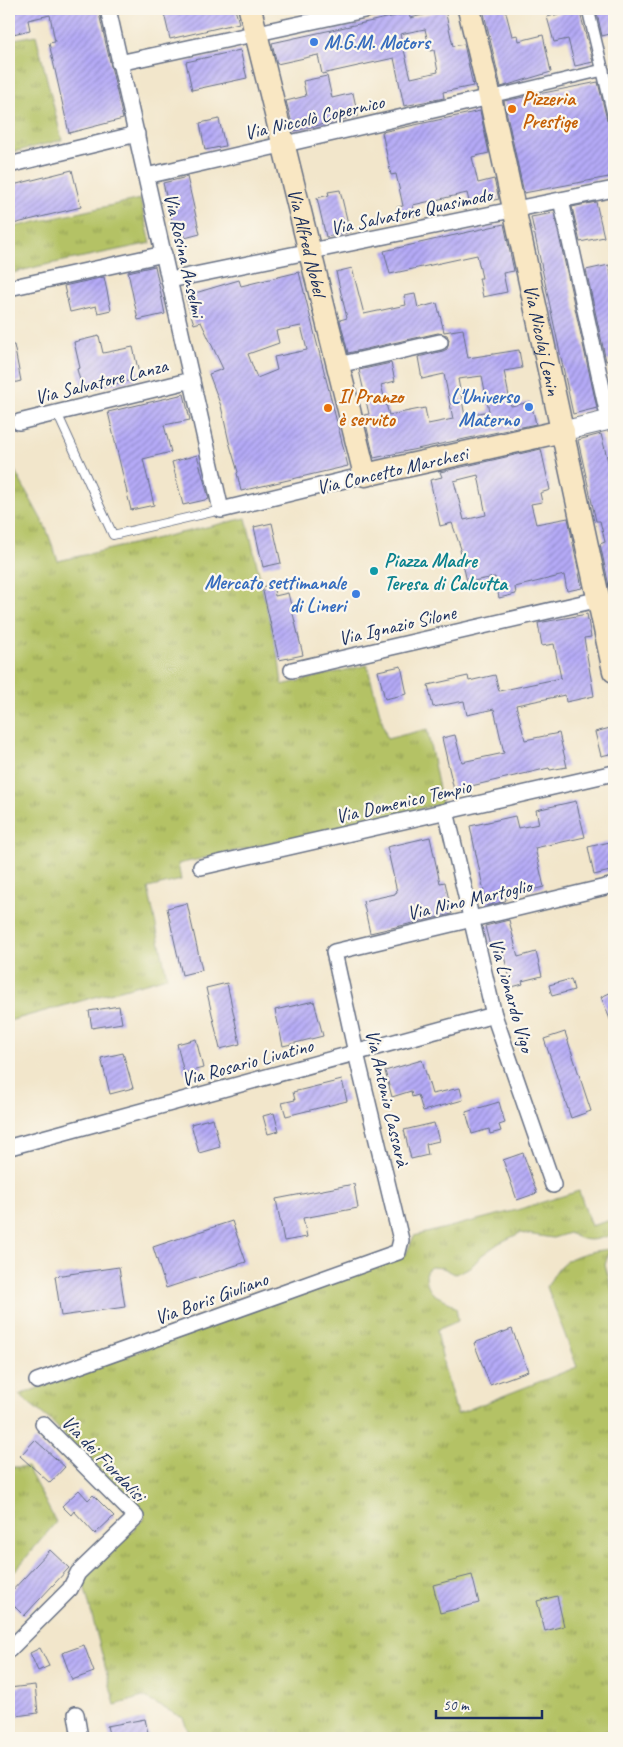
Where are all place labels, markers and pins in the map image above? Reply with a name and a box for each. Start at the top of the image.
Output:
place label: M.G.M. Motors [324,30,432,55]
marker: M.G.M. Motors [308,36,320,48]
place label: Pizzeria Prestige [522,86,578,134]
marker: Pizzeria Prestige [506,103,518,115]
place label: Il Pranzo è servito [338,384,405,432]
place label: L'Universo Materno [451,384,521,432]
marker: L'Universo Materno [523,401,535,413]
marker: Il Pranzo è servito [322,402,334,414]
place label: Piazza Madre Teresa di Calcutta [384,548,509,596]
marker: Piazza Madre Teresa di Calcutta [368,565,380,577]
place label: Mercato settimanale di Lineri [205,570,349,618]
marker: Mercato settimanale di Lineri [350,588,362,600]

